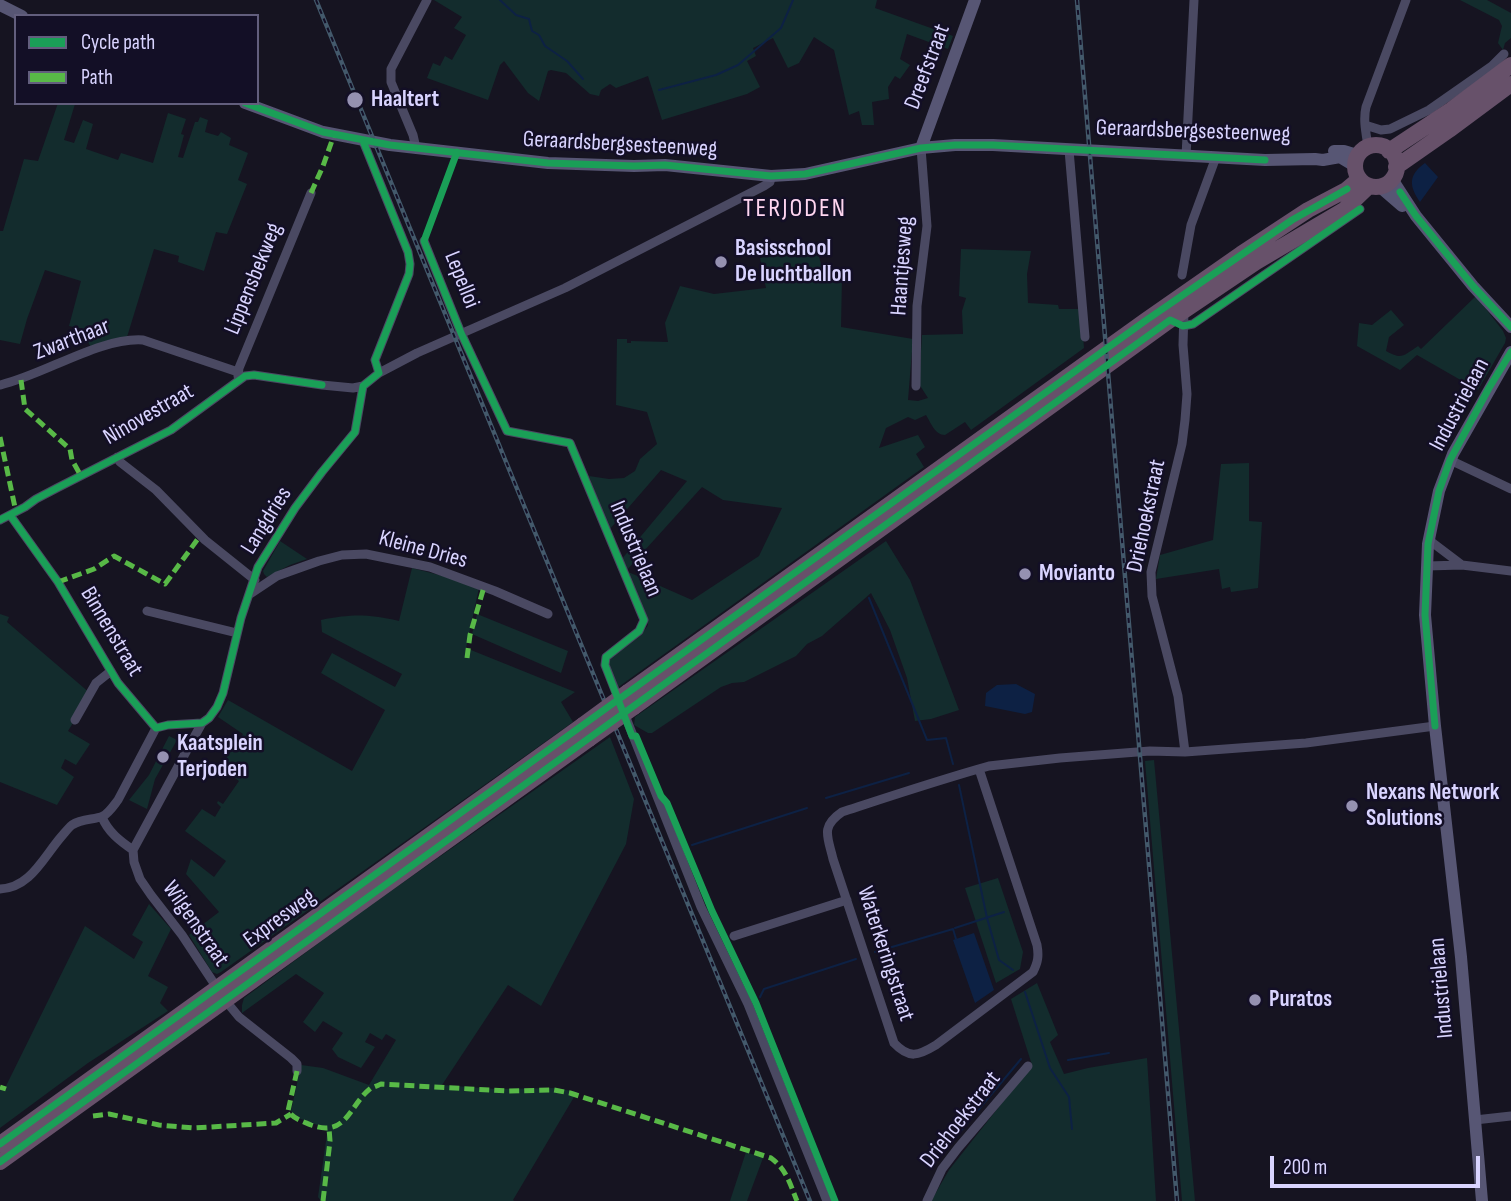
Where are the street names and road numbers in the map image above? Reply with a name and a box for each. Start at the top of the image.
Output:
street label: Dreefstraat [899,21,957,113]
street label: Geraardsbergsesteenweg [1095,115,1291,149]
street label: Geraardsbergsesteenweg [522,126,718,164]
street label: Haantjesweg [886,216,920,316]
street label: Lippensbekweg [219,219,289,339]
street label: Lepelloi [437,248,485,312]
street label: Zwarthaar [30,313,114,367]
street label: Industrielaan [1424,354,1496,456]
street label: Ninovestraat [99,378,199,452]
street label: Driehoekstraat [1122,457,1172,575]
street label: Langdries [236,482,298,560]
street label: Industrielaan [603,497,667,601]
street label: Kleine Dries [376,525,470,575]
street label: Binnenstraat [74,582,148,682]
street label: Wilgenstraat [156,876,234,972]
street label: Waterkeringstraat [850,883,920,1025]
street label: Expresweg [238,884,322,954]
street label: Industrielaan [1424,937,1460,1039]
street label: Driehoekstraat [915,1066,1007,1174]

